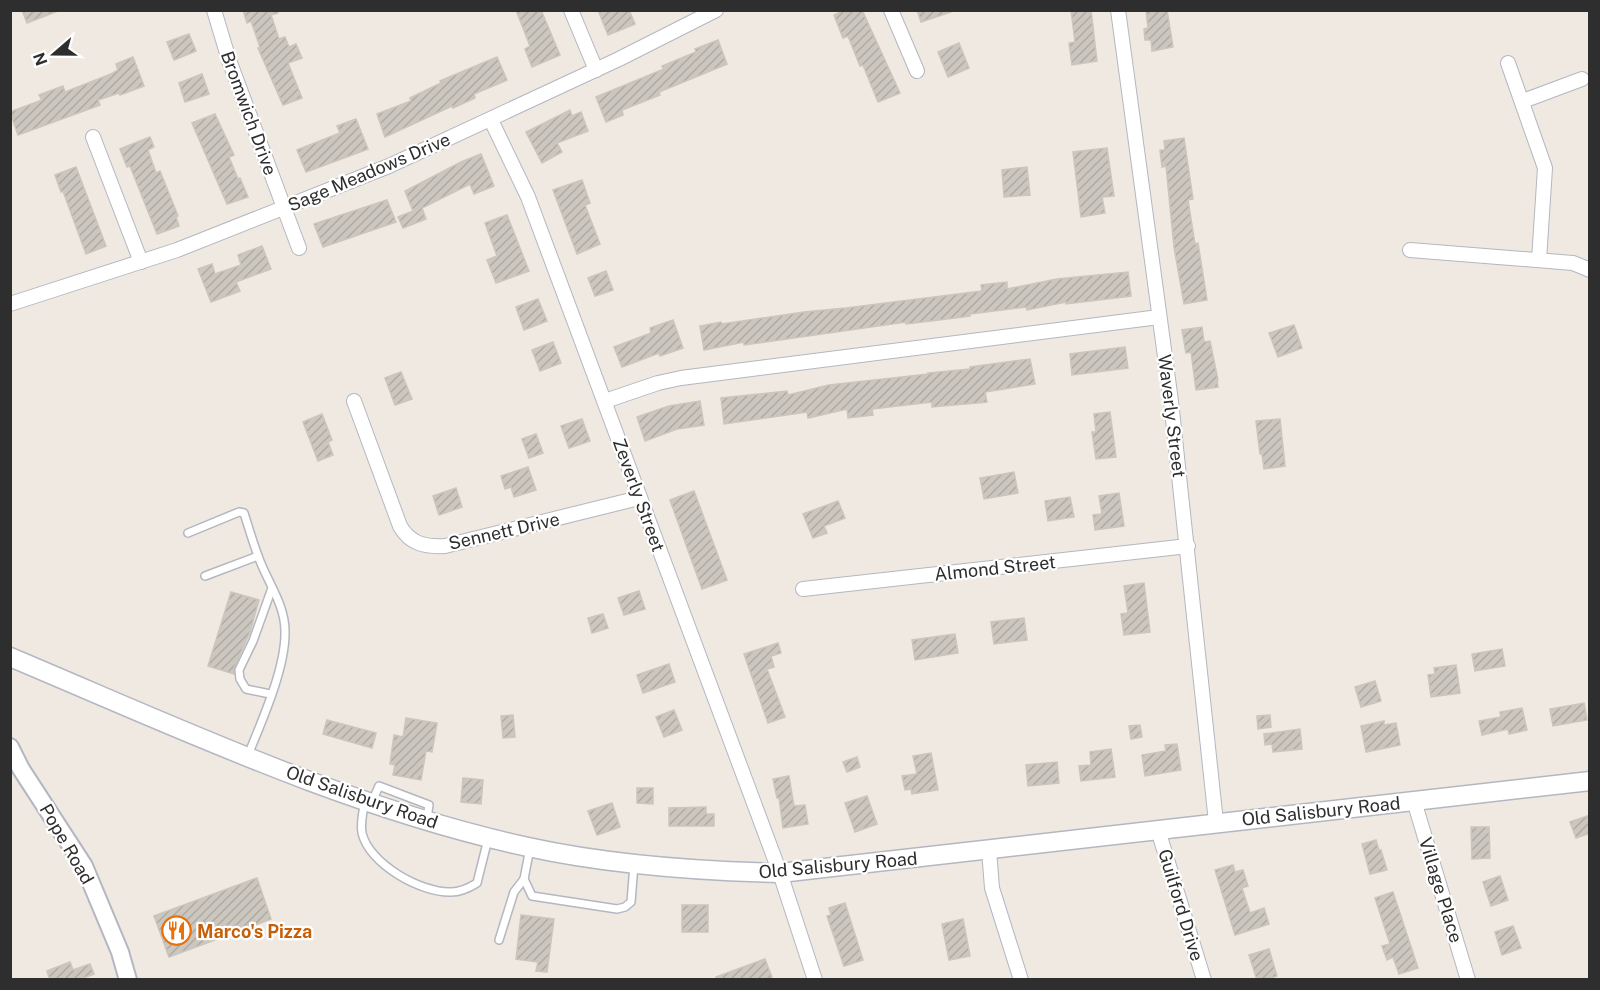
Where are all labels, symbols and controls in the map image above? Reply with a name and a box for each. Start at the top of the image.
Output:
north arrow [24,24,84,84]
street label: Bromwich Drive [217,48,281,178]
text: N [29,50,51,68]
street label: Sage Meadows Drive [285,128,453,216]
street label: Waverly Street [1154,353,1190,479]
street label: Zeverly Street [609,436,669,554]
street label: Sennett Drive [446,508,562,554]
street label: Almond Street [933,551,1057,585]
street label: Old Salisbury Road [283,761,441,833]
street label: Old Salisbury Road [1241,792,1401,830]
street label: Pope Road [36,800,98,888]
street label: Village Place [1415,835,1467,945]
street label: Guilford Drive [1154,847,1208,963]
street label: Old Salisbury Road [758,848,918,882]
restaurant icon: Marco's Pizza [160,915,192,947]
place label: Marco's Pizza [197,921,312,942]

